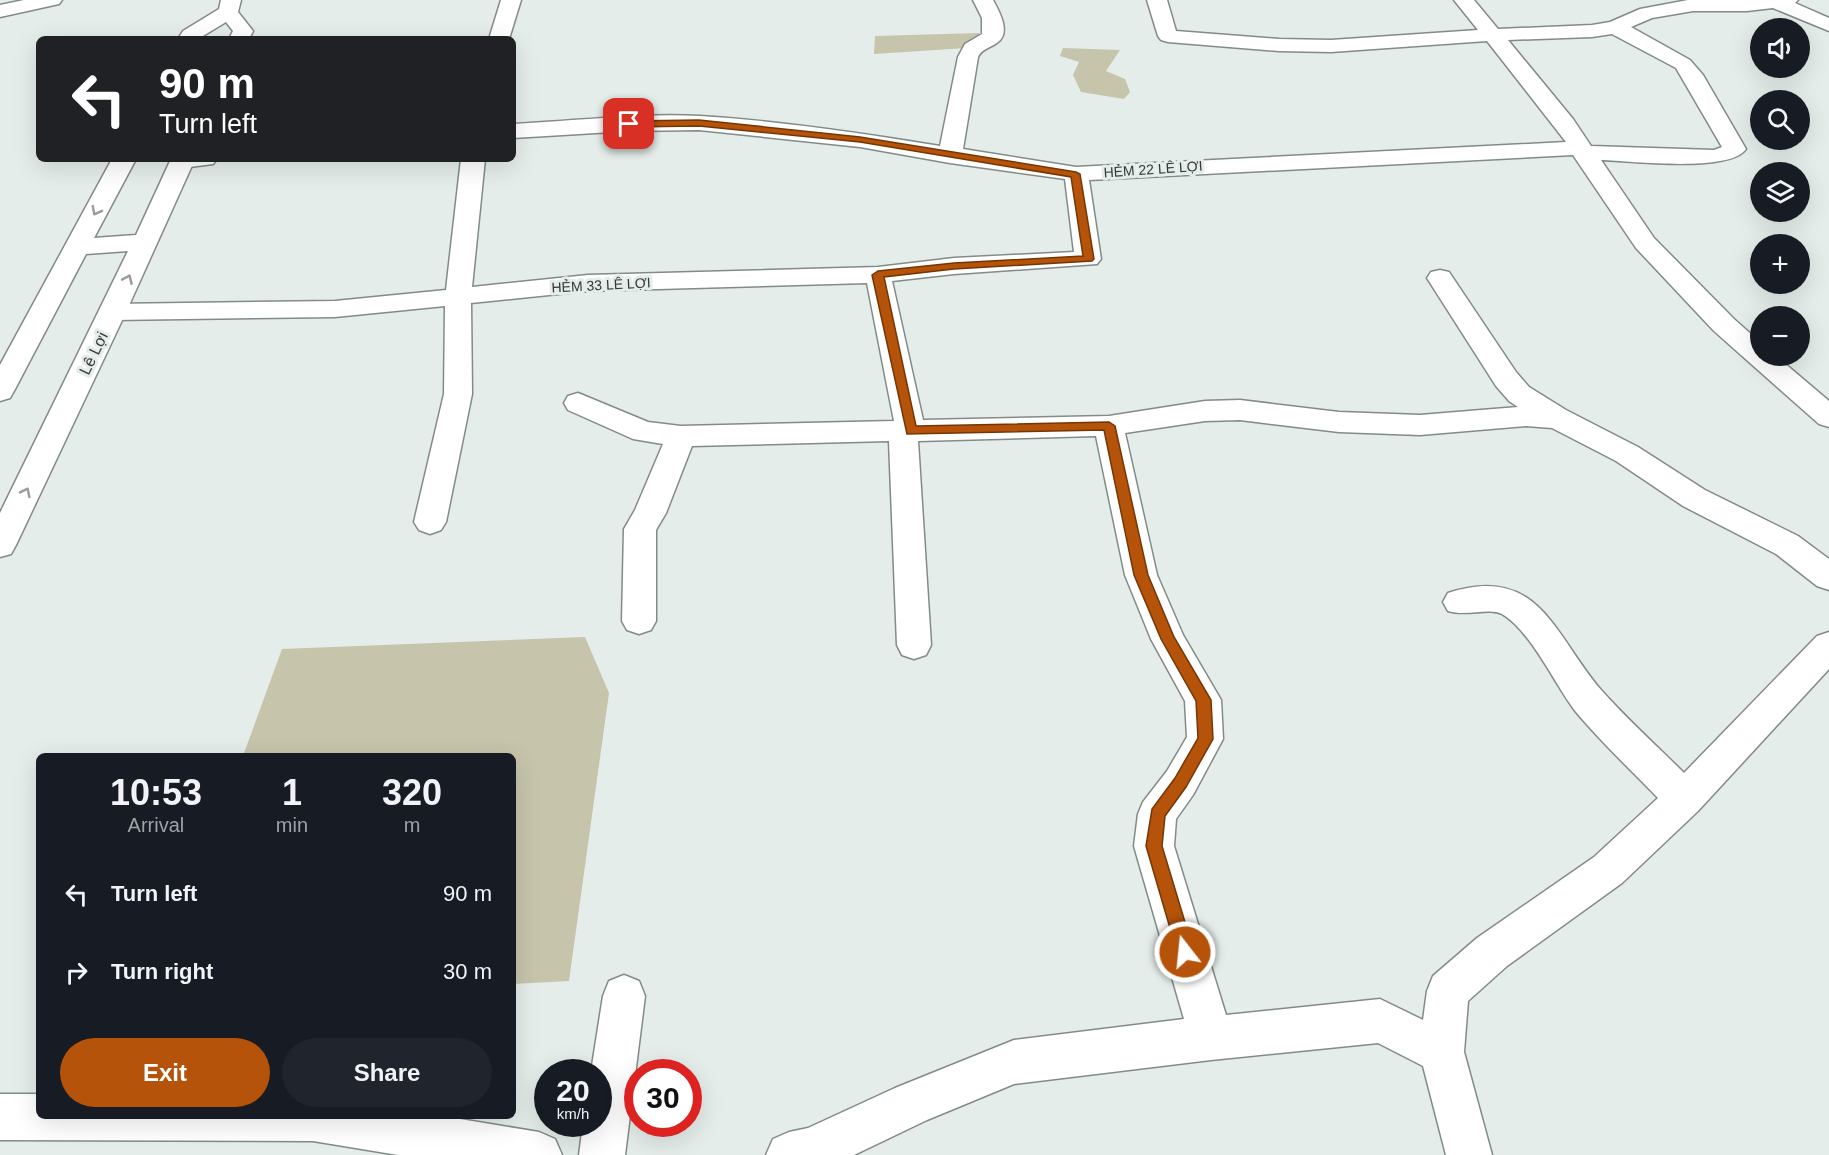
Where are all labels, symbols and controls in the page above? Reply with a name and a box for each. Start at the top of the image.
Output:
map controls [1750,18,1810,366]
button: sound [1750,18,1810,78]
icon: left [60,60,138,138]
text: 90 m [159,60,255,107]
button: search [1750,90,1810,150]
pin [603,98,654,149]
icon: arrive [612,107,645,140]
text: Turn left [159,109,257,139]
street label: HẺM 22 LÊ LỢI [1103,158,1203,180]
button: layers [1750,162,1810,222]
one-way arrow [92,204,103,215]
button: + [1750,234,1810,294]
one-way arrow [121,274,133,285]
street label: HẺM 33 LÊ LỢI [551,274,651,296]
button: − [1750,306,1810,366]
street label: Lê Lợi [76,329,111,377]
one-way arrow [18,488,30,499]
text: 10:53 [110,772,202,813]
text: 1 [282,772,302,813]
text: 320 [382,772,442,813]
text: Arrival [128,814,184,836]
text: min [276,814,308,836]
text: m [404,814,420,836]
icon: left [60,878,93,911]
text: Turn left [111,881,197,906]
text: 90 m [443,881,492,906]
position arrow [1153,920,1217,984]
icon: right [60,956,93,989]
text: Turn right [111,959,213,984]
text: 30 m [443,959,492,984]
button: Exit [60,1038,270,1107]
button: Share [282,1038,492,1107]
speed limit sign: 30 [624,1059,702,1137]
text: 20 [556,1074,590,1107]
text: km/h [557,1105,589,1122]

